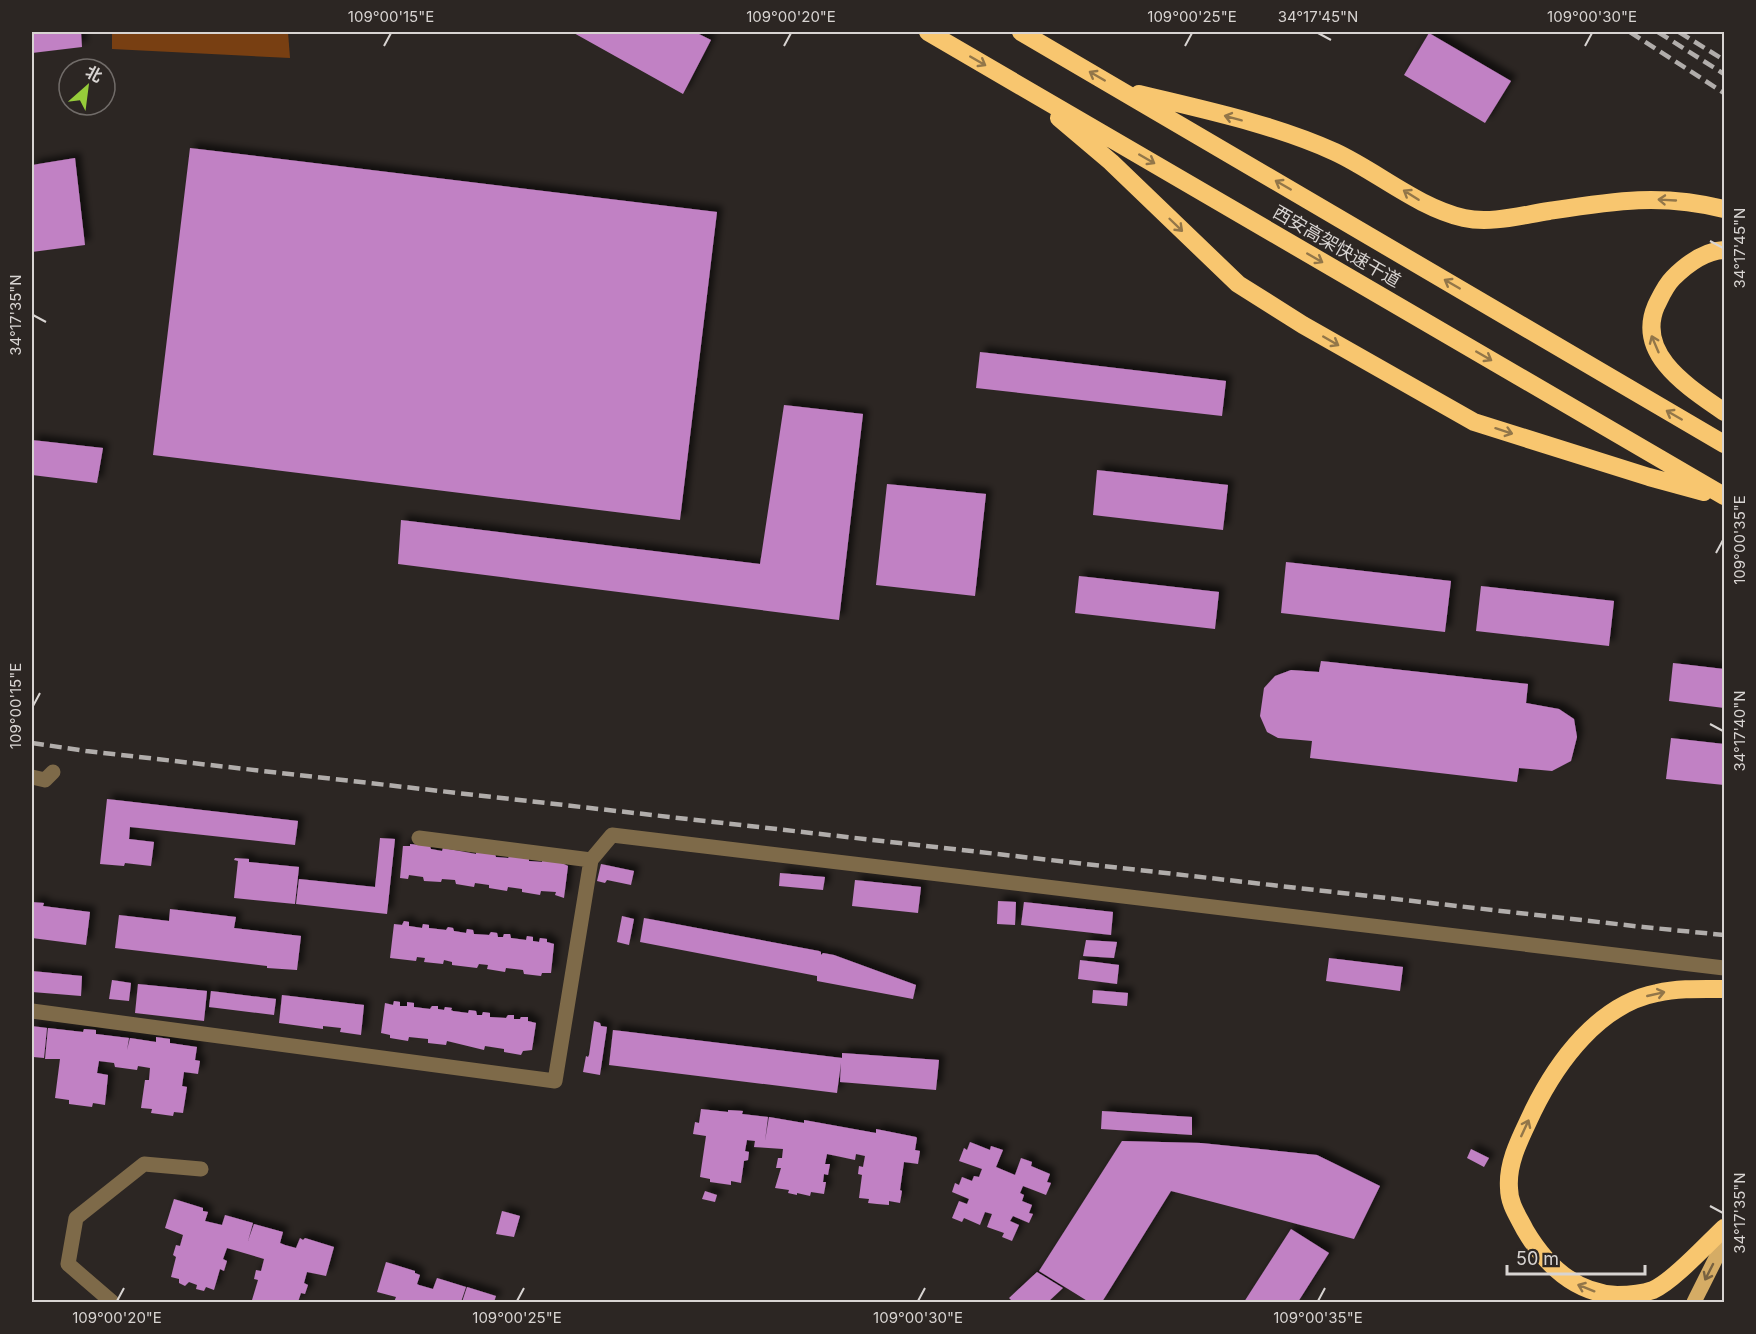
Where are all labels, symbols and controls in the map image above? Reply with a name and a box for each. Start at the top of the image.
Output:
text: 109°00'15"E [348,7,434,26]
text: 109°00'20"E [746,7,836,26]
text: 109°00'25"E [1147,7,1237,26]
text: 34°17'45"N [1278,7,1358,26]
text: 109°00'30"E [1547,7,1637,26]
one-way arrow [969,55,986,67]
north arrow [57,57,117,117]
text: 北 [82,61,106,86]
one-way arrow [1089,70,1106,82]
one-way arrow [1224,112,1243,123]
one-way arrow [1138,154,1155,166]
one-way arrow [1275,179,1292,191]
one-way arrow [1403,189,1420,201]
one-way arrow [1657,194,1677,205]
street label: 西安高架快速干道 [1269,201,1405,291]
text: 34°17'45"N [1730,208,1749,288]
one-way arrow [1169,217,1184,232]
one-way arrow [1306,252,1323,264]
text: 34°17'35"N [6,274,25,356]
one-way arrow [1444,278,1461,290]
one-way arrow [1322,335,1339,347]
one-way arrow [1649,335,1660,353]
one-way arrow [1474,351,1492,362]
one-way arrow [1666,408,1683,420]
one-way arrow [1494,426,1513,437]
text: 109°00'35"E [1730,495,1749,585]
text: 109°00'15"E [6,663,25,749]
text: 34°17'40"N [1730,690,1749,772]
one-way arrow [1646,988,1665,999]
one-way arrow [1520,1120,1532,1138]
text: 34°17'35"N [1730,1172,1749,1254]
scale bar [1507,1238,1645,1276]
text: 50 m [1516,1248,1559,1269]
one-way arrow [1703,1263,1714,1281]
one-way arrow [1578,1282,1596,1293]
text: 109°00'20"E [72,1308,162,1327]
text: 109°00'25"E [472,1308,562,1327]
text: 109°00'30"E [873,1308,963,1327]
text: 109°00'35"E [1273,1308,1363,1327]

